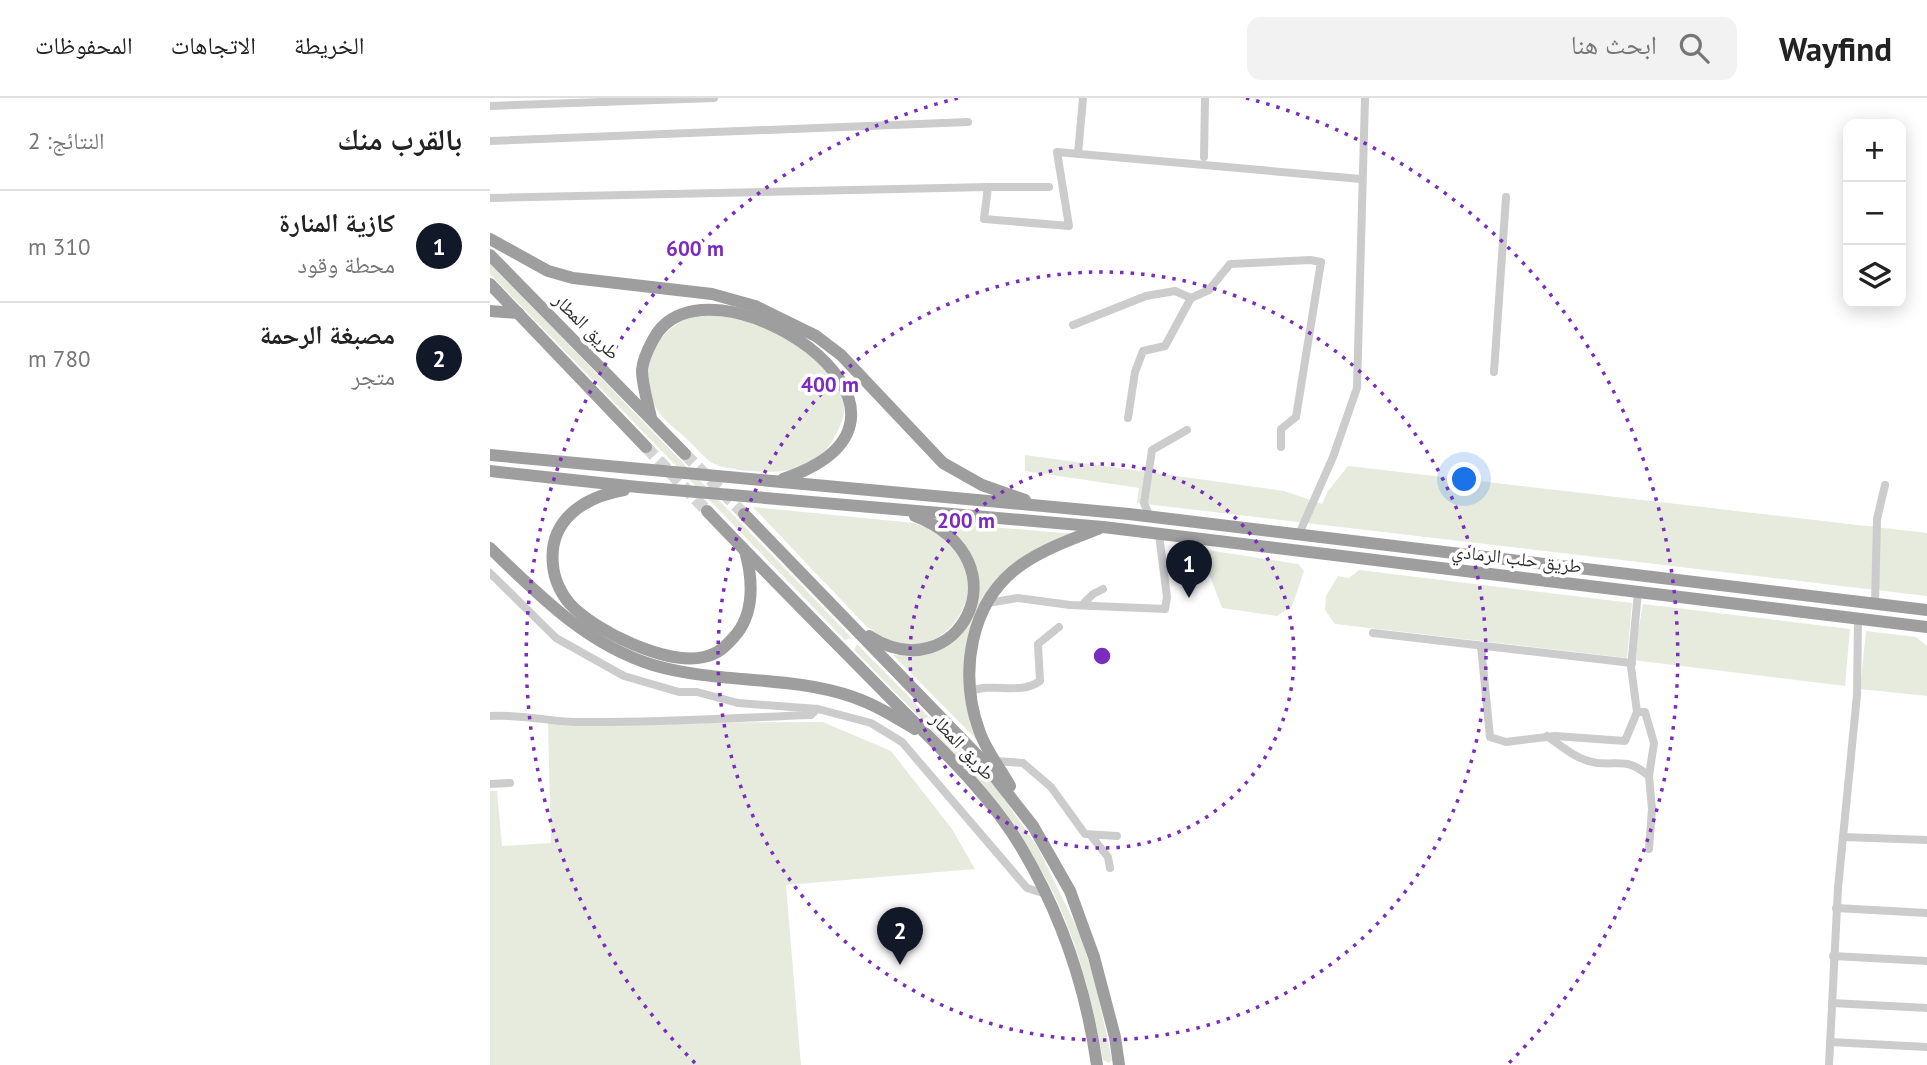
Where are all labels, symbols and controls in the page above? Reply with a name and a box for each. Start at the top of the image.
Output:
search box [1247,17,1737,80]
text: Wayfind [1779,27,1892,70]
text: ابحث هنا [1571,28,1657,61]
icon: search [1675,29,1713,67]
text: المحفوظات [35,30,133,61]
text: الاتجاهات [171,30,256,61]
text: الخريطة [294,30,365,61]
text: بالقرب منك [337,119,462,158]
map controls [1843,119,1906,308]
button: + [1843,119,1906,182]
text: النتائج: 2 [28,126,105,155]
button: − [1843,182,1906,245]
text: كازية المنارة [279,206,395,239]
text: 310 m [28,232,90,261]
text: 1 [432,232,446,261]
text: 600 m [666,235,724,262]
button: layers [1843,245,1906,308]
text: محطة وقود [297,250,395,279]
street label: طريق المطار [548,287,625,364]
text: مصبغة الرحمة [260,318,395,351]
text: 780 m [28,344,90,373]
text: 2 [432,344,446,373]
text: متجر [352,362,395,391]
text: 400 m [801,371,859,398]
your location [1447,462,1481,496]
text: 200 m [937,507,995,534]
street label: طريق حلب الرمادي [1450,538,1583,582]
pin: 1 [1166,540,1212,598]
centre of rings [1090,644,1114,668]
street label: طريق المطار [925,706,1001,785]
pin: 2 [877,907,923,965]

